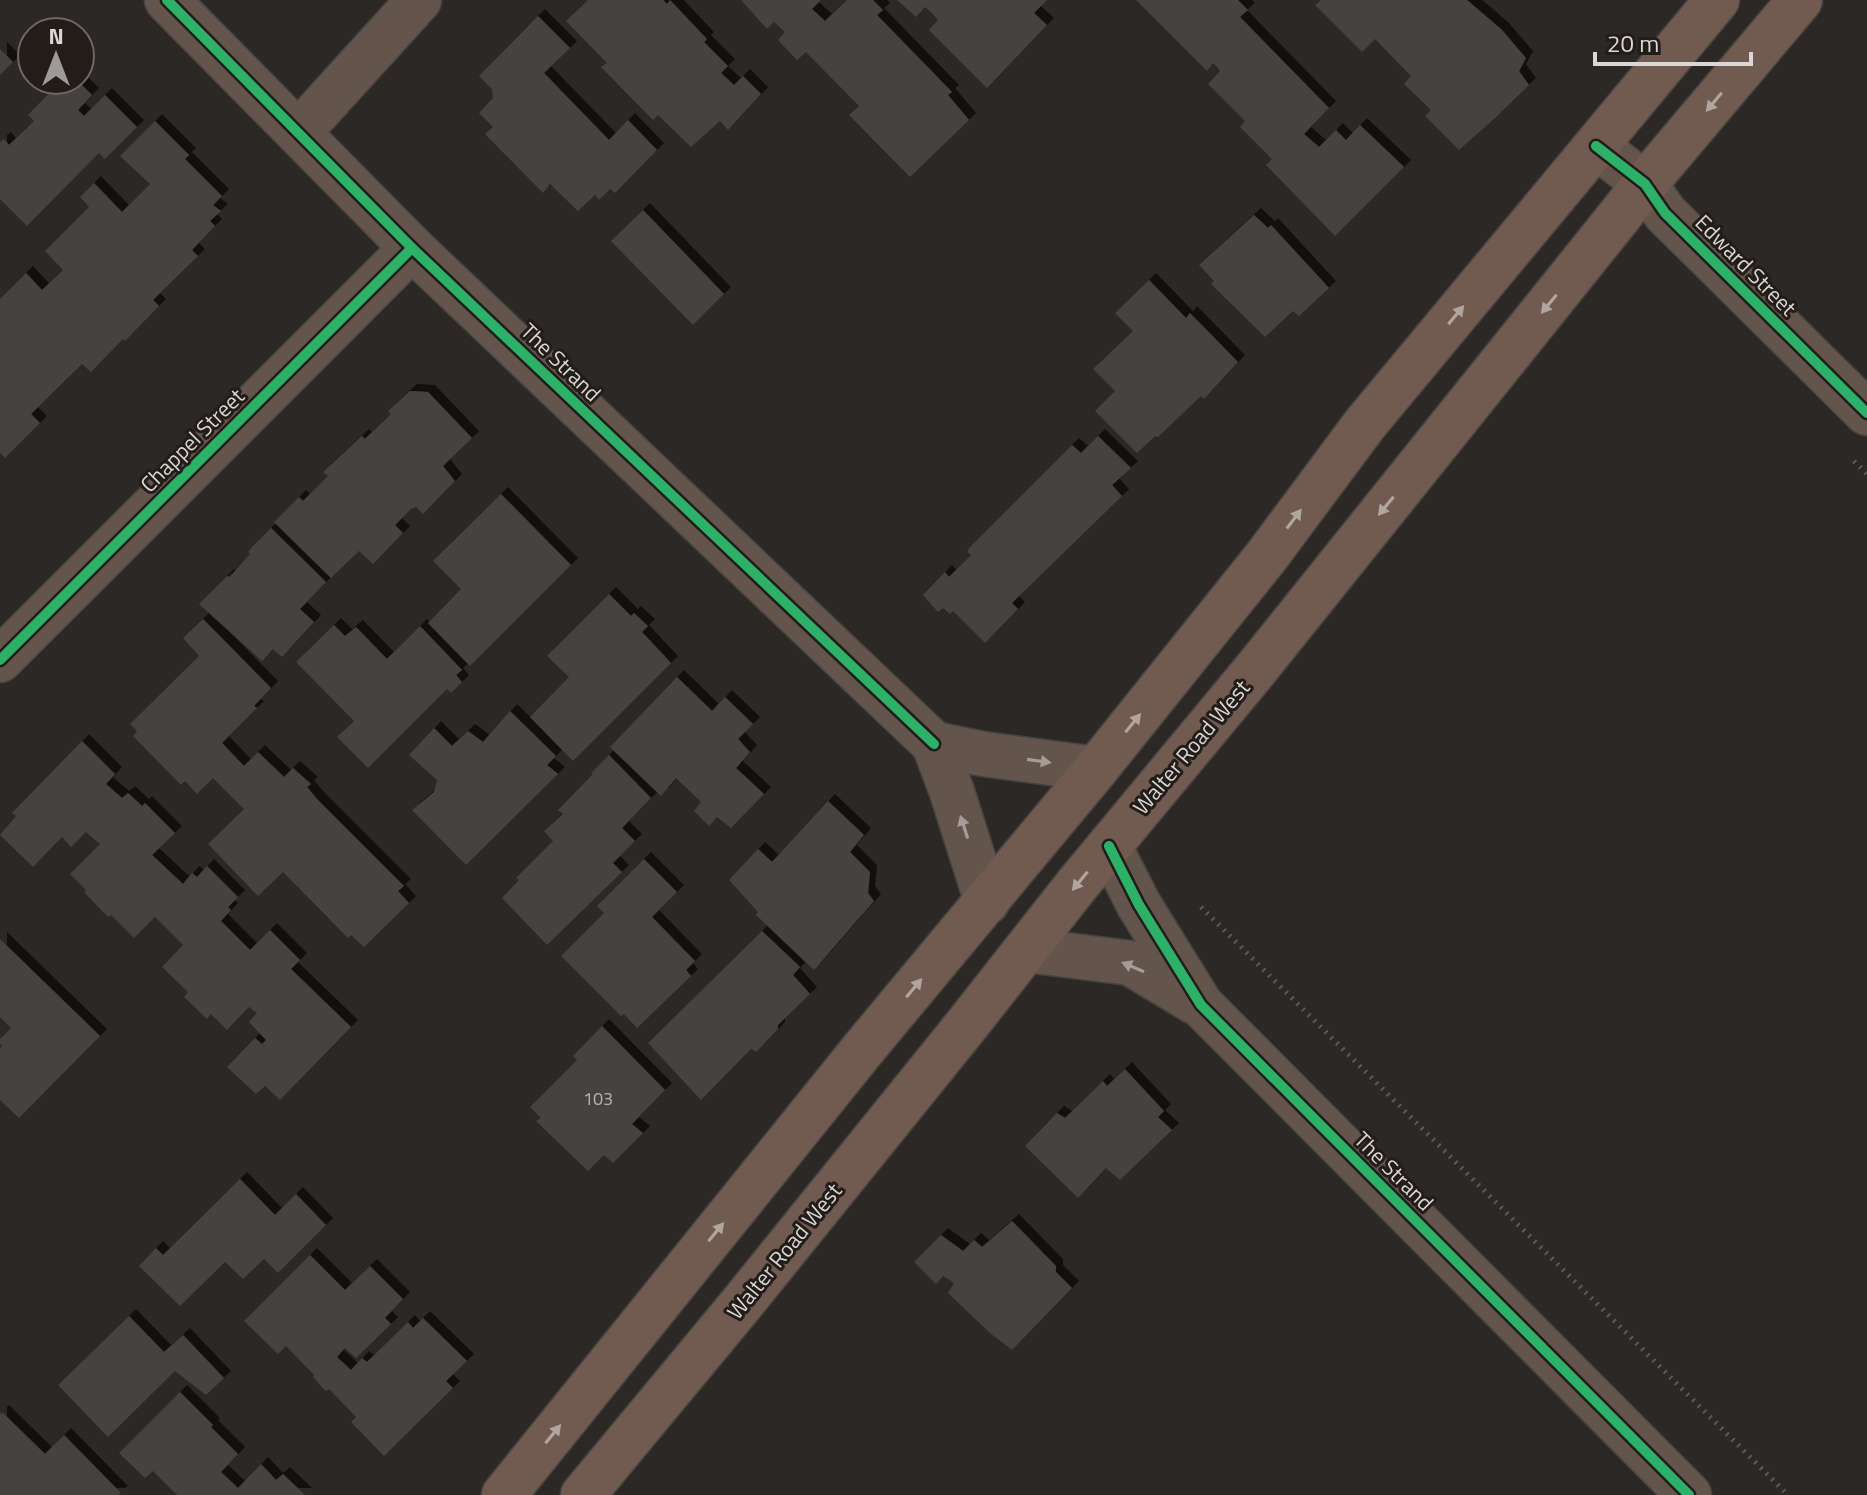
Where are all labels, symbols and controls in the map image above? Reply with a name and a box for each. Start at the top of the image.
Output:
north arrow [16,16,96,96]
scale bar [1595,16,1751,66]
text: N [48,19,64,53]
text: 20 m [1607,25,1659,61]
one-way arrow [1706,92,1723,112]
street label: Edward Street [1687,206,1805,324]
one-way arrow [1541,294,1558,314]
one-way arrow [1447,305,1464,325]
street label: The Strand [513,315,609,409]
street label: Chappel Street [132,380,252,500]
one-way arrow [1379,496,1395,516]
one-way arrow [1286,508,1302,529]
street label: Walter Road West [1124,672,1258,822]
one-way arrow [1124,713,1141,733]
one-way arrow [1026,755,1051,768]
one-way arrow [957,815,969,839]
one-way arrow [1072,871,1089,891]
one-way arrow [1121,960,1145,973]
one-way arrow [905,979,923,998]
house number: 103 [583,1085,613,1112]
street label: The Strand [1346,1123,1442,1219]
street label: Walter Road West [718,1175,850,1327]
one-way arrow [707,1222,724,1242]
one-way arrow [544,1424,561,1444]

